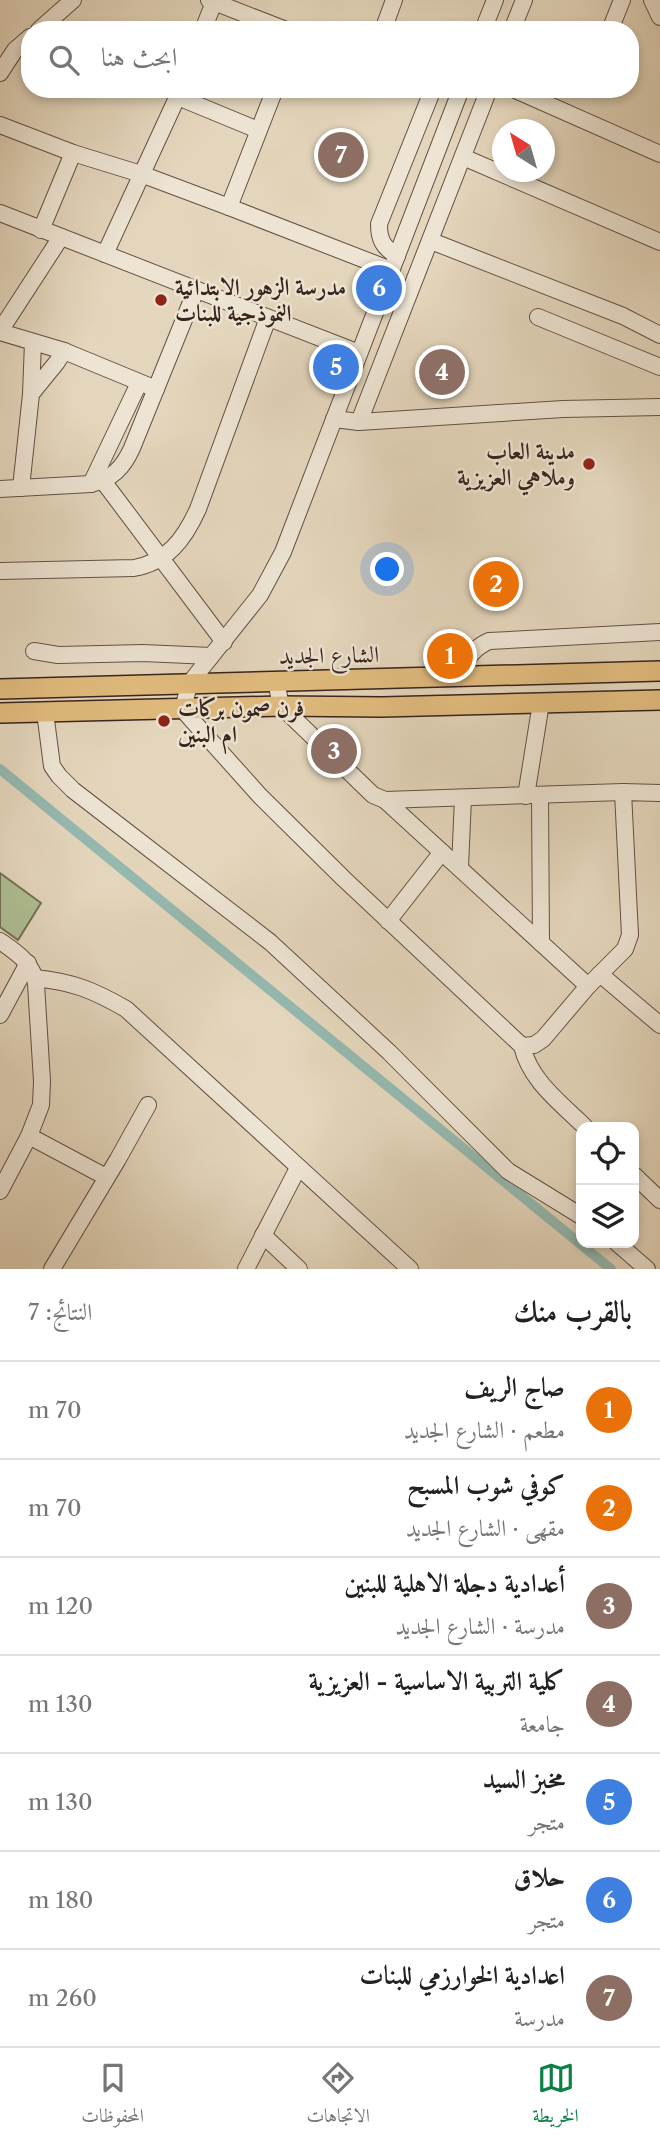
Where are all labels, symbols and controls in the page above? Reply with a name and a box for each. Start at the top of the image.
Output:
search box [21,21,639,98]
icon: search [45,41,83,79]
text: ابحث هنا [101,41,177,73]
north arrow [492,119,555,182]
pin: 7 [318,129,364,181]
pin: 6 [356,262,402,314]
place label: مدرسة الزهور الابتدائية النموذجية للبنات [175,273,346,328]
marker: مدرسة الزهور الابتدائية النموذجية للبنات [153,292,169,308]
pin: 5 [313,341,359,393]
pin: 4 [419,346,465,398]
place label: مدينة العاب وملاهي العزيزية [457,437,575,496]
marker: مدينة العاب وملاهي العزيزية [581,456,597,472]
your location [370,552,404,586]
pin: 2 [473,558,519,610]
pin: 1 [427,630,473,682]
street label: الشارع الجديد [279,640,380,676]
place label: فرن صمون بركات ام البنين [178,694,304,755]
marker: فرن صمون بركات ام البنين [156,713,172,729]
pin: 3 [311,725,357,777]
map controls [576,1122,639,1248]
button: locate [576,1122,639,1185]
button: layers [576,1185,639,1248]
text: بالقرب منك [514,1293,632,1330]
text: النتائج: 7 [28,1298,92,1326]
text: صاج الريف [464,1371,565,1403]
text: 70 m [28,1396,81,1424]
text: 1 [604,1396,614,1424]
text: مطعم · الشارع الجديد [404,1416,565,1444]
text: كوفي شوب المسبح [407,1469,565,1501]
text: 70 m [28,1494,81,1522]
text: 2 [602,1494,616,1522]
text: مقهى · الشارع الجديد [406,1514,565,1542]
text: أعدادية دجلة الاهلية للبنين [344,1567,565,1599]
text: 120 m [28,1592,93,1620]
text: 3 [603,1592,616,1620]
text: مدرسة · الشارع الجديد [395,1612,565,1640]
text: كلية التربية الاساسية - العزيزية [308,1665,565,1697]
text: 130 m [28,1690,92,1718]
text: 4 [602,1690,616,1718]
text: جامعة [520,1710,565,1738]
text: مخبز السيد [483,1763,565,1795]
text: 130 m [28,1788,92,1816]
text: 5 [603,1788,615,1816]
text: متجر [529,1808,565,1836]
text: حلاق [513,1861,565,1893]
text: 180 m [28,1886,93,1914]
text: 6 [602,1886,616,1914]
text: متجر [529,1906,565,1934]
text: اعدادية الخوارزمي للبنات [360,1959,565,1991]
text: 260 m [28,1984,97,2012]
text: 7 [603,1984,615,2012]
text: مدرسة [514,2004,565,2032]
tab: المحفوظات [81,2059,144,2134]
tab: الاتجاهات [307,2059,370,2134]
tab: الخريطة [532,2059,579,2134]

